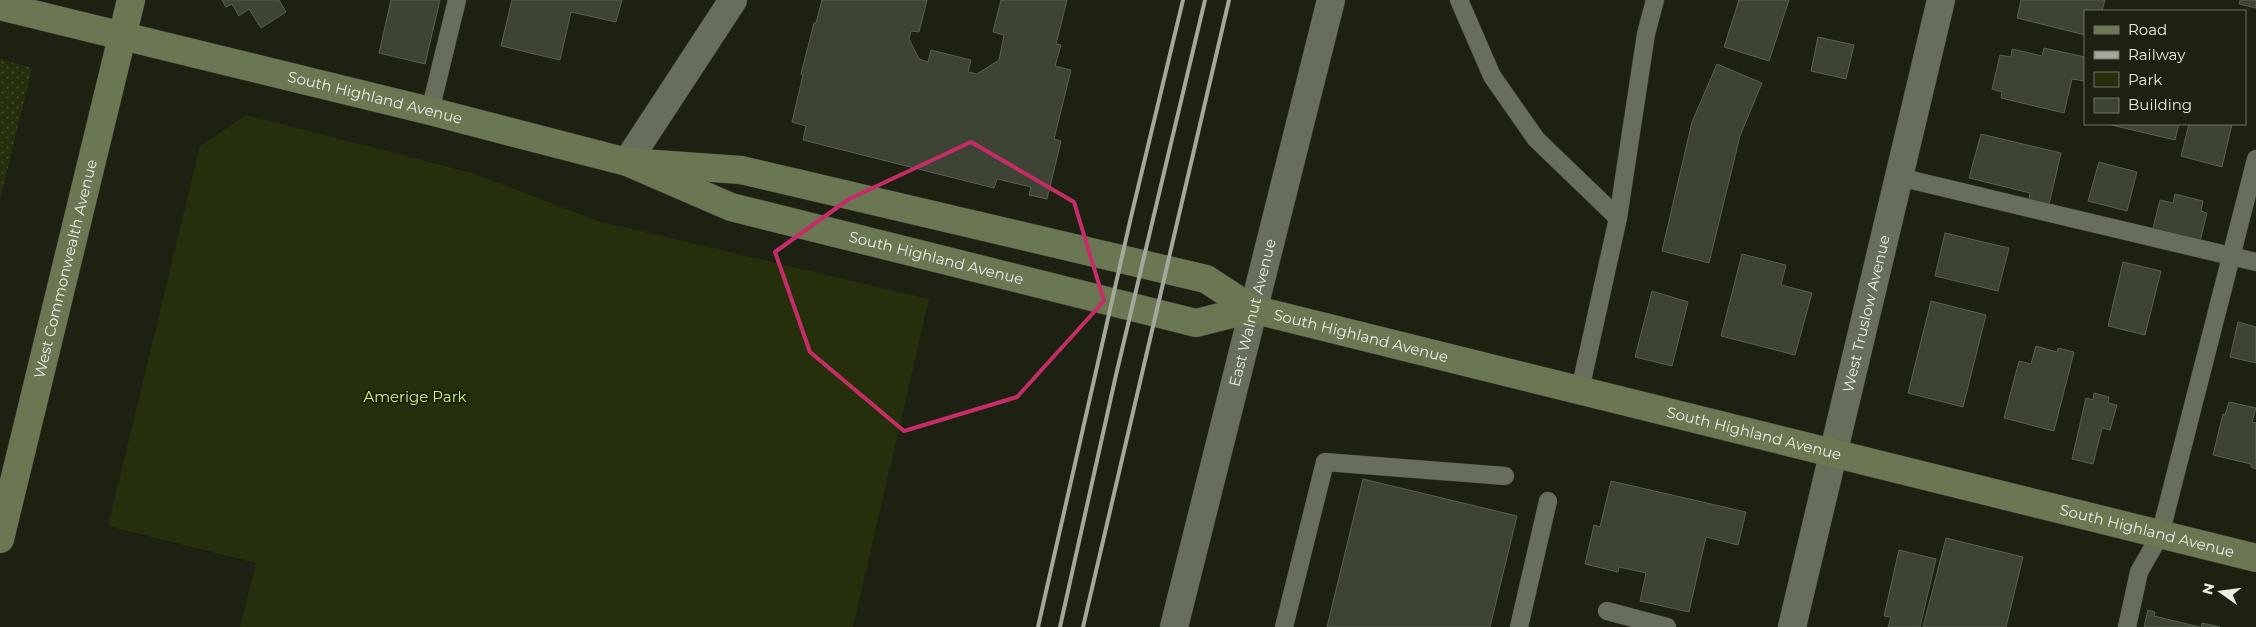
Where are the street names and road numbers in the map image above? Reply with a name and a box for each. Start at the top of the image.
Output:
street label: South Highland Avenue [286,67,465,128]
street label: West Commonwealth Avenue [29,157,101,380]
street label: South Highland Avenue [847,227,1026,289]
street label: West Truslow Avenue [1838,233,1894,394]
street label: East Walnut Avenue [1225,237,1280,389]
street label: South Highland Avenue [1272,305,1450,366]
street label: South Highland Avenue [1665,402,1843,464]
street label: South Highland Avenue [2058,500,2237,561]

